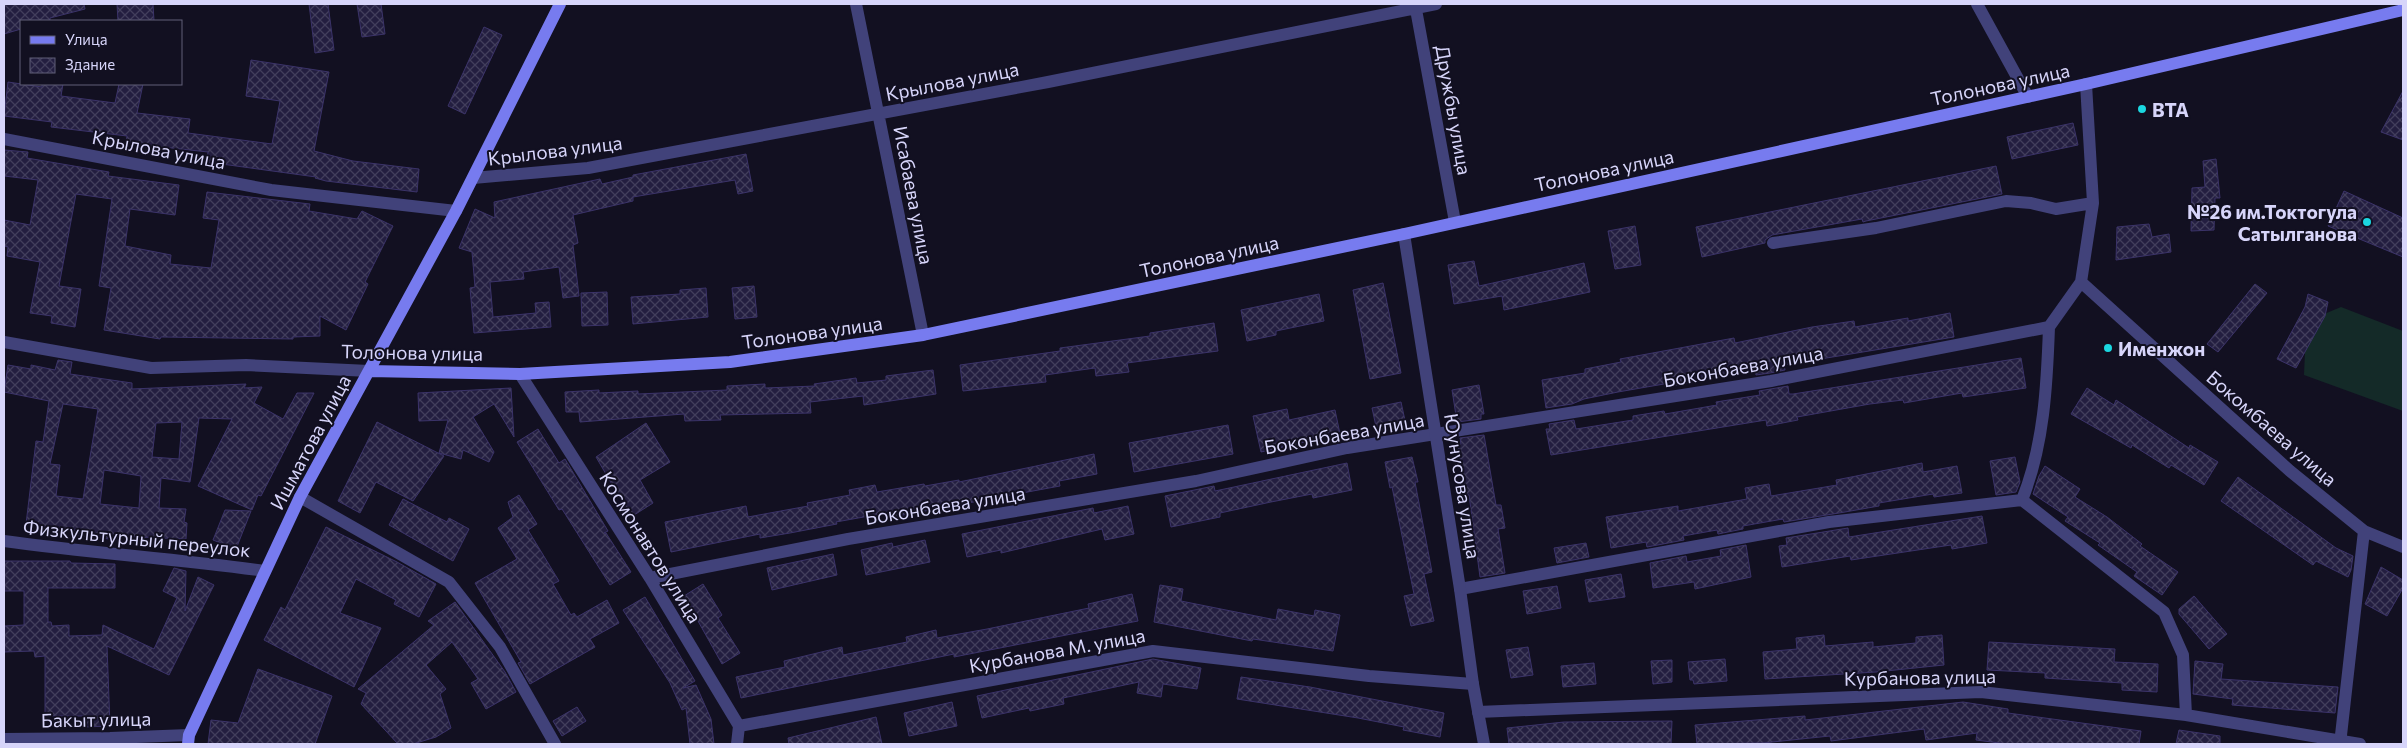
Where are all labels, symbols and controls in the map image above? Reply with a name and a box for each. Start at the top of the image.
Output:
legend [20,20,182,85]
text: Улица [65,30,107,48]
street label: Дружбы улица [1431,43,1477,177]
text: Здание [65,55,115,73]
street label: Крылова улица [883,57,1021,105]
street label: Толонова улица [1928,58,2072,110]
place label: BTA [2152,98,2189,121]
marker: BTA [2136,103,2148,115]
street label: Исабаева улица [889,124,939,266]
street label: Крылова улица [90,125,228,173]
street label: Крылова улица [486,130,624,170]
street label: Толонова улица [1532,144,1676,196]
place label: №26 им.Токтогула Сатылганова [2187,200,2357,245]
marker: №26 им.Токтогула Сатылганова [2361,216,2373,228]
street label: Толонова улица [1137,230,1281,282]
street label: Толонова улица [740,311,884,353]
place label: Именжон [2118,337,2205,360]
street label: Толонова улица [341,339,483,365]
street label: Боконбаева улица [1661,341,1825,391]
marker: Именжон [2102,342,2114,354]
street label: Бокомбаева улица [2202,365,2342,491]
street label: Ишматова улица [265,371,355,513]
street label: Боконбаева улица [1262,408,1426,458]
street label: Юунусова улица [1440,412,1486,560]
street label: Космонавтов улица [595,467,707,627]
street label: Боконбаева улица [863,481,1027,529]
street label: Физкультурный переулок [22,515,252,561]
street label: Курбанова М. улица [967,623,1147,677]
street label: Курбанова улица [1844,664,1996,690]
street label: Бакыт улица [41,707,151,731]

